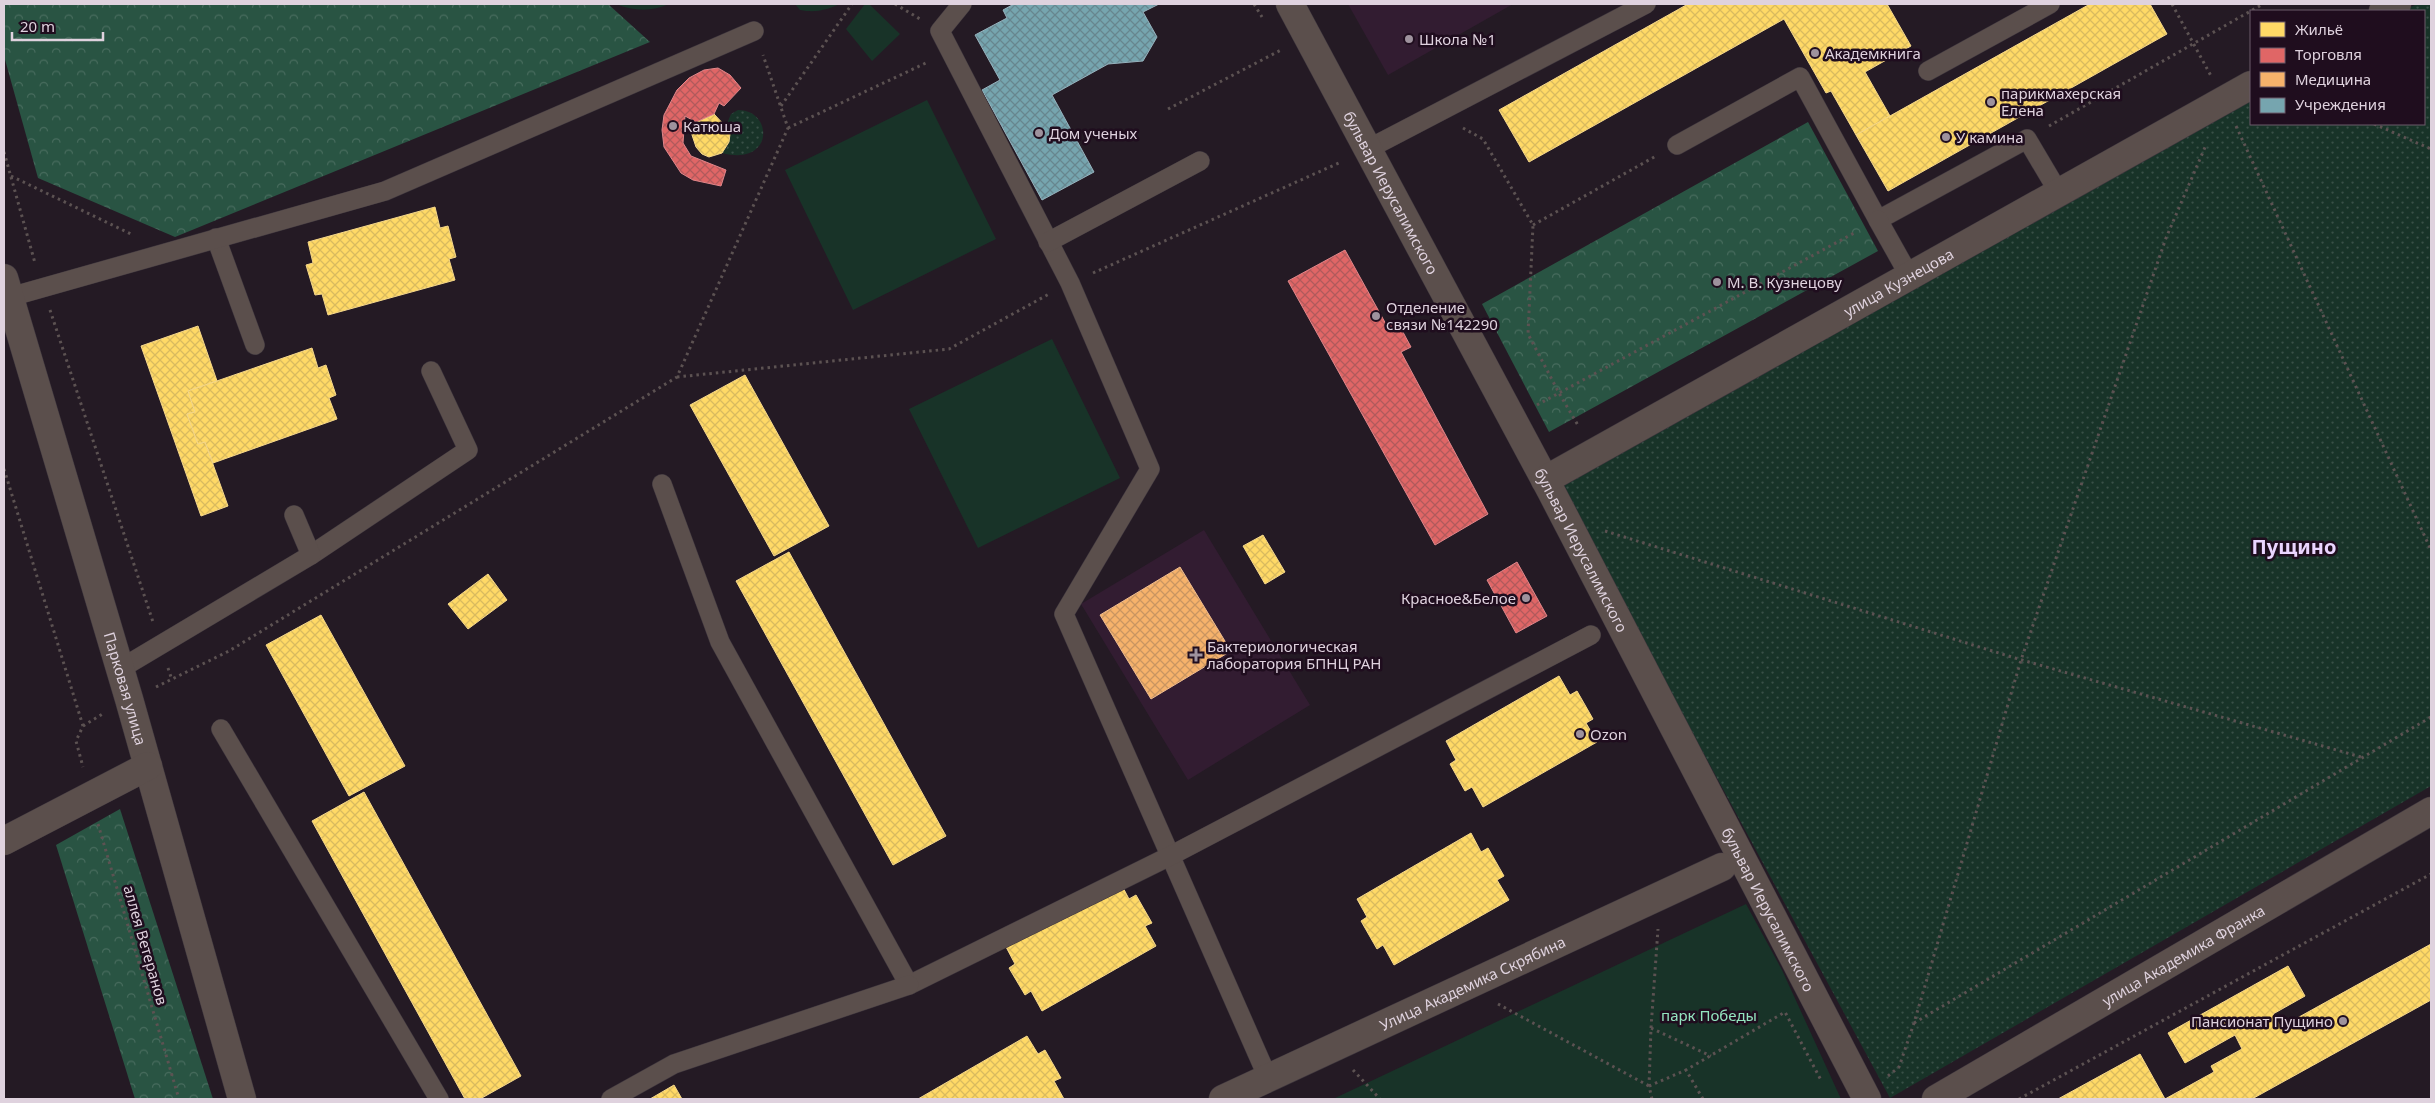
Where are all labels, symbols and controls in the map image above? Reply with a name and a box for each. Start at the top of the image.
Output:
scale bar [12,10,104,42]
legend [2250,10,2425,125]
text: 20 m [20,16,55,36]
text: Жильё [2295,19,2343,39]
place label: Школа №1 [1419,29,1496,49]
marker: Школа №1 [1403,33,1415,45]
place label: Академкнига [1825,43,1921,63]
text: Торговля [2295,44,2362,64]
marker: Академкнига [1809,47,1821,59]
text: Медицина [2295,69,2371,89]
place label: парикмахерская Елена [2001,83,2121,120]
text: Учреждения [2295,94,2386,114]
marker: парикмахерская Елена [1985,96,1997,108]
street label: бульвар Иерусалимского [1339,107,1443,278]
place label: Катюша [683,116,741,136]
marker: Катюша [667,120,679,132]
place label: Дом ученых [1049,123,1138,143]
marker: Дом ученых [1033,127,1045,139]
place label: У камина [1956,127,2024,147]
marker: У камина [1940,131,1952,143]
street label: улица Кузнецова [1840,243,1957,321]
place label: М. В. Кузнецову [1727,272,1842,292]
marker: М. В. Кузнецову [1711,276,1723,288]
place label: Отделение связи №142290 [1386,297,1498,334]
marker: Отделение связи №142290 [1370,310,1382,322]
street label: бульвар Иерусалимского [1530,464,1633,636]
district label: Пущино [2252,533,2336,560]
place label: Красное&Белое [1401,588,1516,608]
marker: Красное&Белое [1520,592,1532,604]
street label: Парковая улица [100,629,151,747]
place label: Бактериологическая лаборатория БПНЦ РАН [1207,636,1381,673]
marker: Бактериологическая лаборатория БПНЦ РАН [1189,648,1203,662]
place label: Ozon [1590,724,1627,744]
marker: Ozon [1574,728,1586,740]
street label: бульвар Иерусалимского [1717,824,1819,995]
street label: аллея Ветеранов [119,883,173,1007]
street label: улица Академика Франка [2098,900,2268,1010]
street label: Улица Академика Скрябина [1376,931,1569,1035]
park label: парк Победы [1661,1005,1757,1025]
place label: Пансионат Пущино [2191,1011,2333,1031]
marker: Пансионат Пущино [2337,1015,2349,1027]

